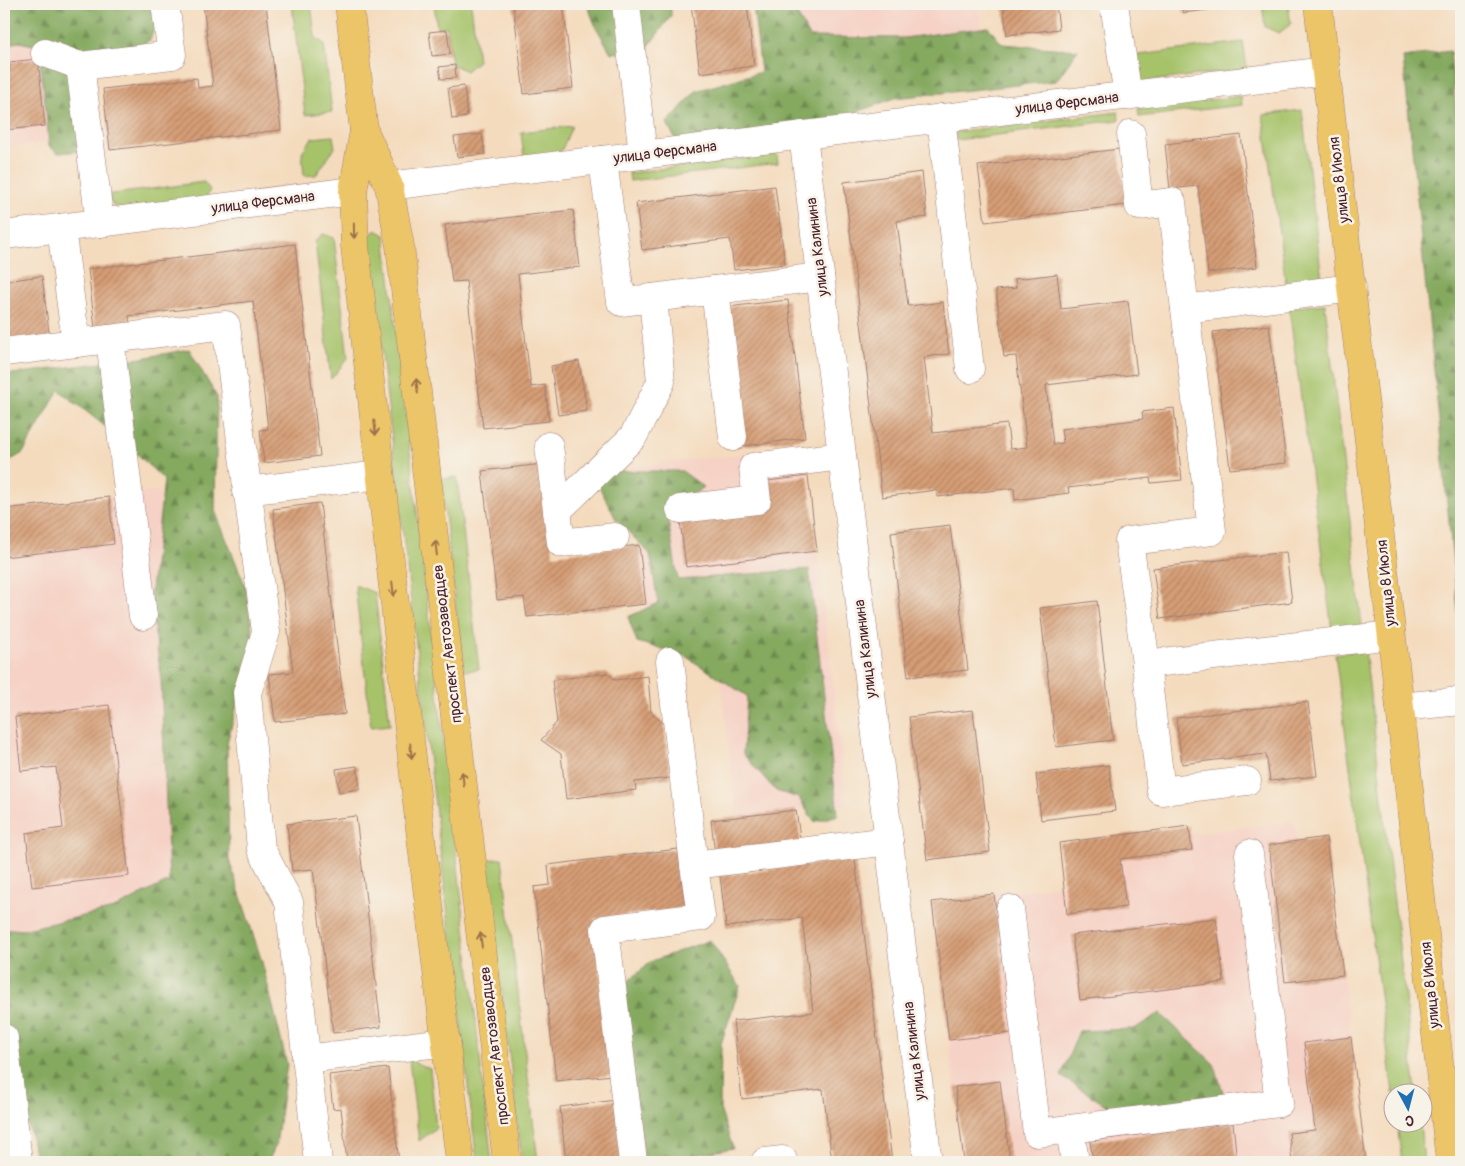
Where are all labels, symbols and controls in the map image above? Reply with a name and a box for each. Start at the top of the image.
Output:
street label: улица Ферсмана [1013,88,1120,119]
street label: улица 8 Июля [1325,136,1354,225]
street label: улица Ферсмана [611,137,718,168]
street label: улица Ферсмана [209,187,316,218]
street label: улица Калинина [802,196,833,298]
one-way arrow [350,223,359,239]
one-way arrow [412,379,422,395]
one-way arrow [370,419,380,435]
street label: улица 8 Июля [1372,539,1401,628]
one-way arrow [431,540,441,556]
street label: проспект Автозаводцев [428,564,467,724]
one-way arrow [388,581,398,597]
street label: улица Калинина [850,598,881,700]
one-way arrow [406,742,416,758]
one-way arrow [458,771,468,787]
one-way arrow [476,932,486,948]
street label: улица 8 Июля [1416,941,1445,1030]
street label: проспект Автозаводцев [475,966,514,1126]
street label: улица Калинина [899,1000,930,1102]
north arrow [1382,1084,1432,1134]
text: С [1404,1111,1415,1129]

